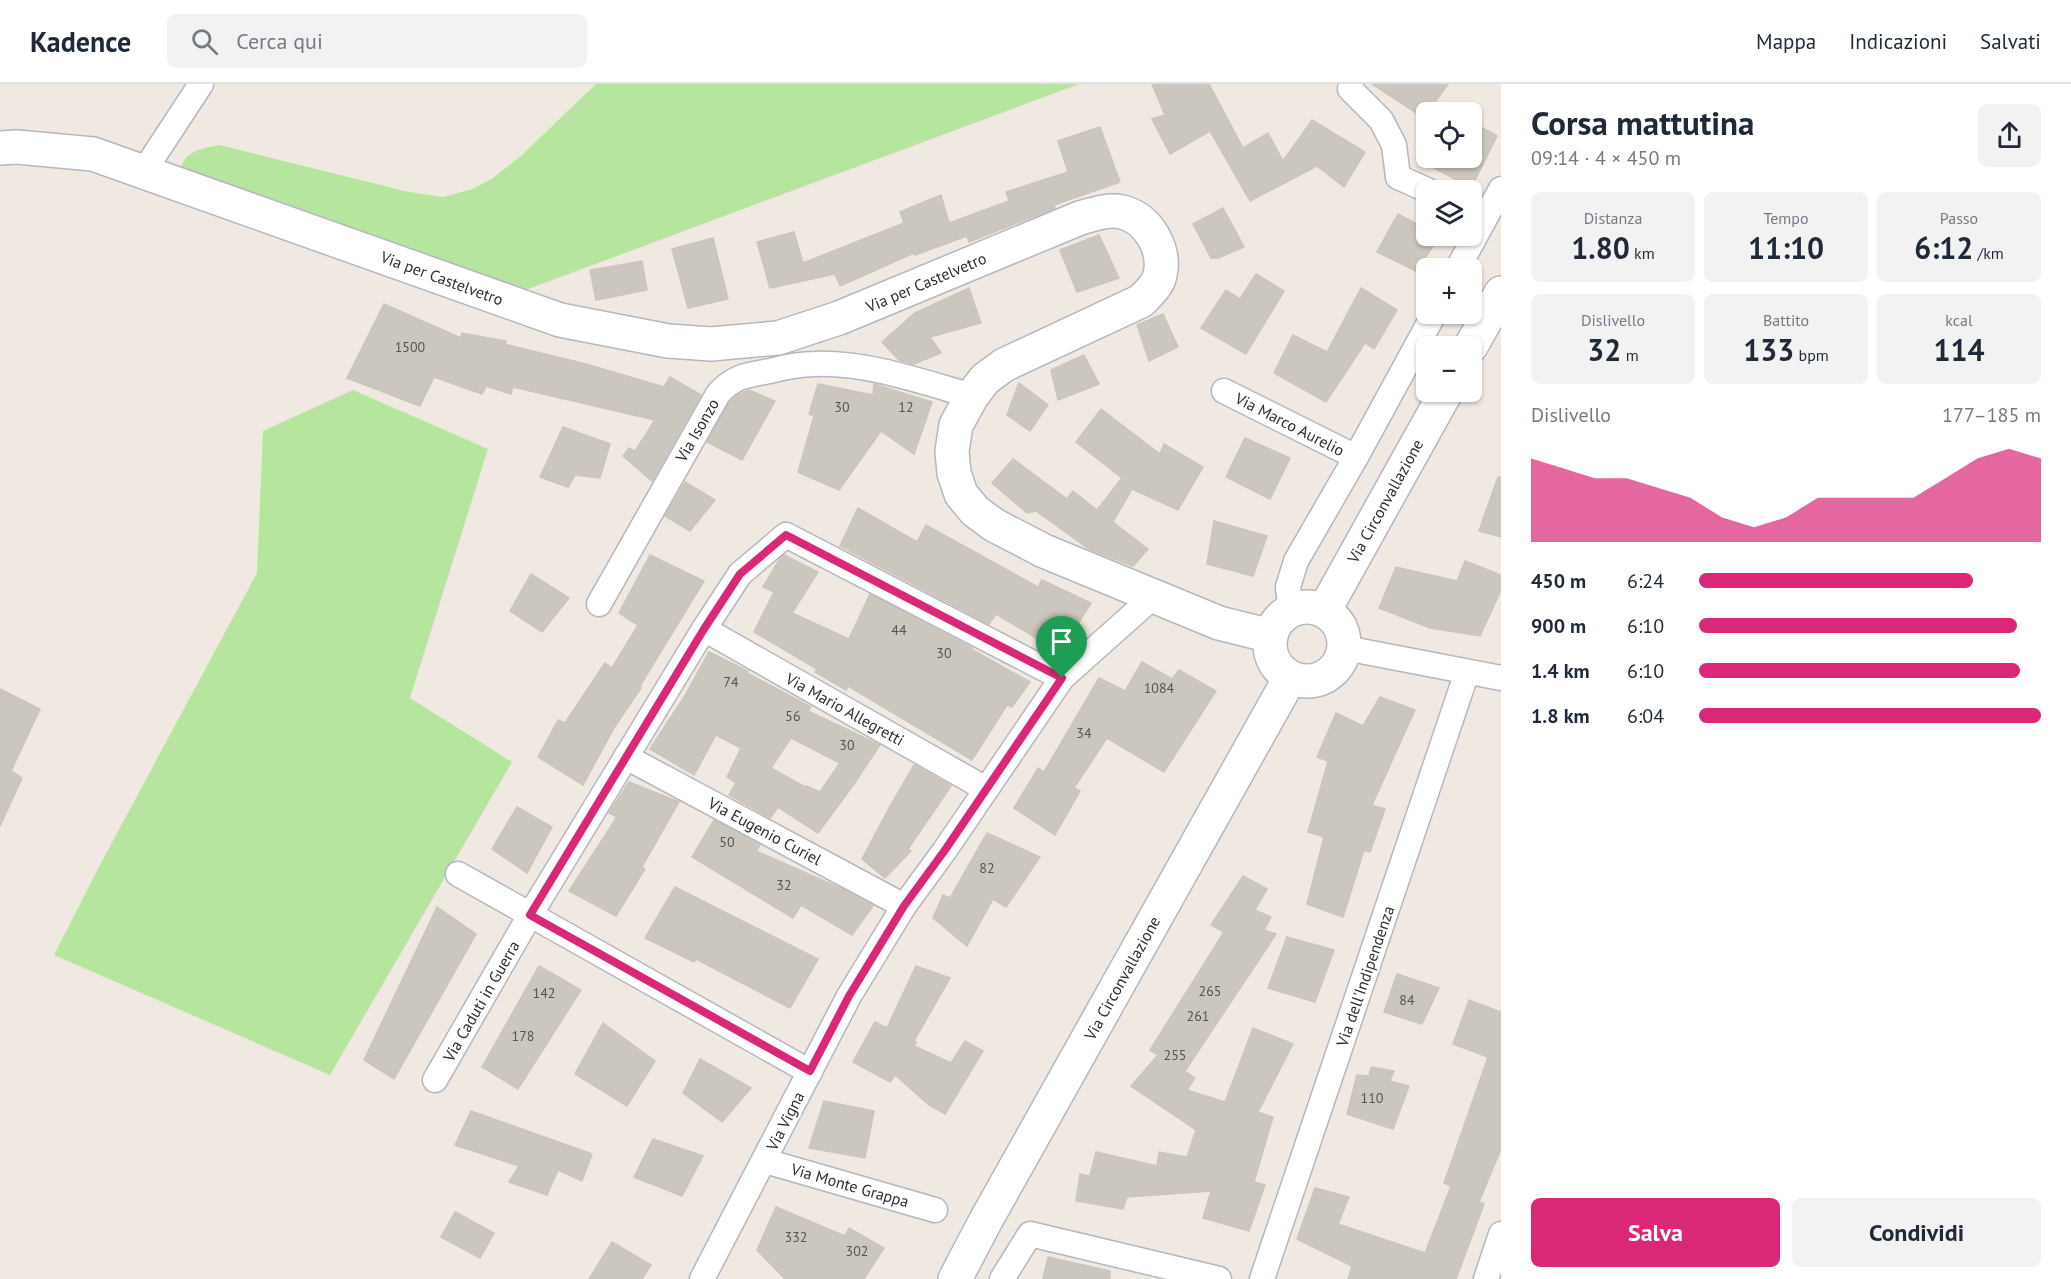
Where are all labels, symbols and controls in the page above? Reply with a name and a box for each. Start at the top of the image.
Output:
search box [167,14,587,68]
text: Kadence [30,23,131,60]
icon: search [188,25,221,58]
text: Cerca qui [236,27,323,55]
text: Mappa [1756,28,1816,55]
text: Indicazioni [1849,28,1947,55]
text: Salvati [1980,28,2041,55]
text: Corsa mattutina [1531,101,1754,144]
map controls [1416,102,1482,402]
button: locate [1416,102,1482,168]
button: share [1978,104,2041,167]
text: 09:14 · 4 × 450 m [1531,145,1681,171]
button: layers [1416,180,1482,246]
text: Distanza [1584,208,1642,228]
text: Tempo [1763,208,1809,228]
text: Passo [1940,208,1978,228]
text: 1.80 [1571,228,1630,267]
text: 11:10 [1748,228,1824,267]
text: 6:12 [1914,228,1973,267]
text: km [1630,243,1655,263]
text: /km [1973,243,2004,263]
street label: Via per Castelvetro [377,246,506,309]
street label: Via per Castelvetro [862,248,989,317]
button: + [1416,258,1482,324]
text: Dislivello [1581,310,1645,330]
text: Battito [1763,310,1809,330]
text: kcal [1945,310,1973,330]
text: 32 [1587,330,1621,369]
text: 133 [1743,330,1794,369]
text: 114 [1933,330,1985,369]
button: − [1416,336,1482,402]
house number: 1500 [395,338,426,356]
text: m [1621,345,1639,365]
text: bpm [1794,345,1829,365]
street label: Via Marco Aurelio [1231,387,1348,460]
street label: Via Isonzo [670,395,723,466]
house number: 30 [834,398,850,416]
house number: 12 [898,398,914,416]
text: Dislivello [1531,402,1611,428]
text: 177–185 m [1942,402,2041,428]
street label: Via Circonvallazione [1342,436,1427,567]
text: 450 m [1531,568,1586,594]
text: 6:24 [1627,568,1664,594]
text: 900 m [1531,613,1586,639]
text: 6:10 [1627,613,1664,639]
pin [1036,616,1087,678]
house number: 44 [891,621,907,639]
icon: arrive [1045,625,1078,658]
house number: 30 [936,644,952,662]
text: 1.4 km [1531,658,1590,684]
text: 6:10 [1627,658,1664,684]
street label: Via Mario Allegretti [781,668,908,750]
house number: 74 [723,673,739,691]
house number: 1084 [1144,679,1175,697]
text: 1.8 km [1531,703,1590,729]
text: 6:04 [1627,703,1664,729]
house number: 56 [785,707,801,725]
house number: 34 [1076,724,1092,742]
house number: 30 [839,736,855,754]
street label: Via Eugenio Curiel [704,792,825,869]
house number: 50 [719,833,735,851]
house number: 82 [979,859,995,877]
house number: 32 [776,876,792,894]
street label: Via dell'Indipendenza [1331,903,1398,1050]
street label: Via Circonvallazione [1079,913,1164,1044]
street label: Via Caduti in Guerra [438,937,524,1066]
house number: 265 [1199,982,1221,1000]
house number: 142 [533,984,555,1002]
house number: 84 [1399,991,1415,1009]
house number: 261 [1187,1007,1209,1025]
house number: 178 [512,1027,534,1045]
house number: 255 [1164,1046,1186,1064]
street label: Via Vigna [761,1088,808,1155]
house number: 110 [1361,1089,1384,1107]
street label: Via Monte Grappa [788,1158,911,1211]
button: Salva [1531,1198,1780,1267]
button: Condividi [1792,1198,2041,1267]
house number: 332 [785,1228,807,1246]
house number: 302 [846,1242,868,1260]

